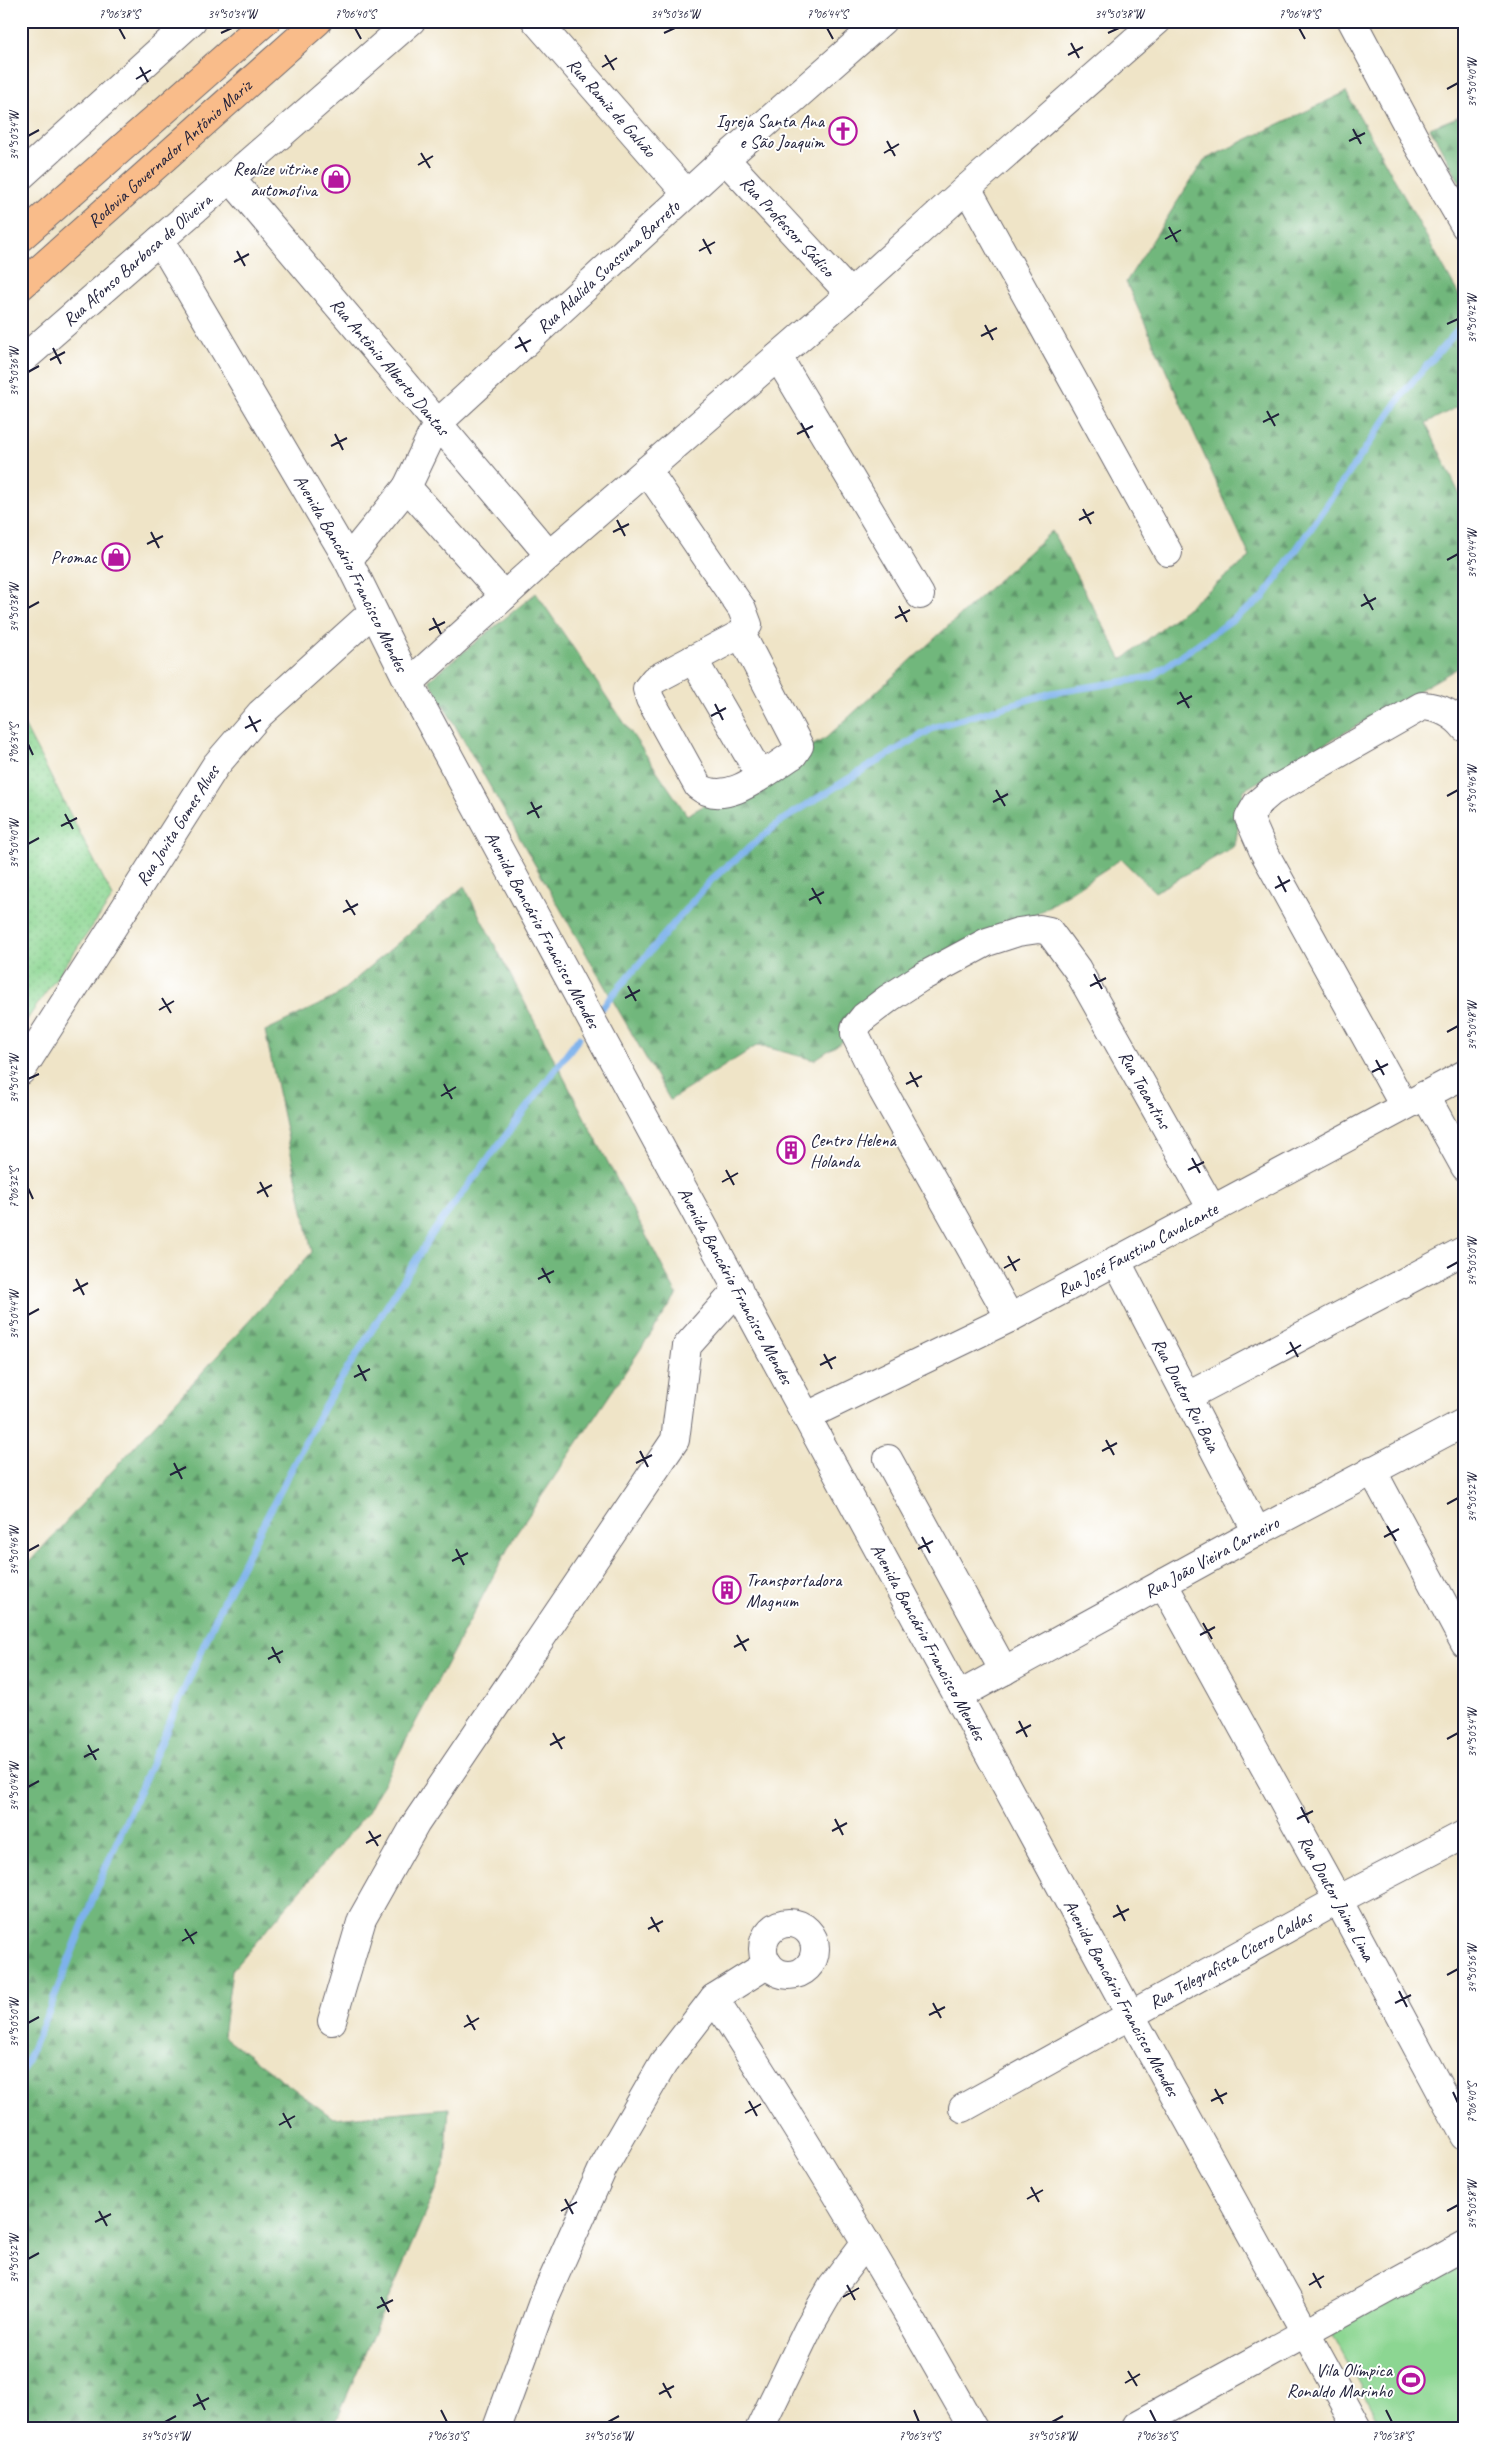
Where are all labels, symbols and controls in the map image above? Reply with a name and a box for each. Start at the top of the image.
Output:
text: 7°06'38"S [99,6,141,22]
text: 34°50'34"W [208,6,259,22]
text: 7°06'40"S [335,6,377,22]
text: 34°50'36"W [651,6,702,22]
text: 7°06'44"S [807,6,849,22]
text: 34°50'38"W [1095,6,1146,22]
text: 7°06'48"S [1279,6,1321,22]
street label: Rua Ramiz de Galvão [563,54,662,163]
text: 34°50'40"W [1464,56,1480,107]
street label: Rodovia Governador Antônio Mariz [83,74,257,232]
text: 34°50'34"W [6,109,22,160]
place label: Igreja Santa Ana e São Joaquim [716,110,826,153]
church icon: Igreja Santa Ana e São Joaquim [828,116,858,146]
place label: Realize vitrine automotiva [233,158,319,201]
shop icon: Realize vitrine automotiva [321,164,351,194]
street label: Rua Professor Sádico [736,172,840,282]
street label: Rua Afonso Barbosa de Oliveira [58,188,217,331]
street label: Rua Adalida Suassuna Barreto [532,194,685,338]
text: 34°50'42"W [1464,292,1480,343]
street label: Rua Antônio Alberto Dantas [326,294,455,441]
text: 34°50'36"W [6,345,22,396]
street label: Avenida Bancário Francisco Mendes [289,470,413,677]
text: 34°50'44"W [1464,527,1480,578]
shop icon: Promac [101,542,131,572]
place label: Promac [51,546,98,568]
text: 34°50'38"W [6,581,22,632]
text: 7°06'34"S [6,722,22,764]
street label: Rua Jovita Gomes Alves [131,760,225,890]
text: 34°50'46"W [1464,763,1480,814]
text: 34°50'40"W [6,817,22,868]
street label: Avenida Bancário Francisco Mendes [480,827,606,1034]
text: 34°50'48"W [1464,999,1480,1050]
street label: Rua Tocantins [1114,1047,1177,1134]
text: 34°50'42"W [6,1052,22,1103]
place label: Centro Helena Holanda [810,1129,898,1172]
building icon: Centro Helena Holanda [776,1135,806,1165]
text: 7°06'32"S [6,1166,22,1208]
street label: Avenida Bancário Francisco Mendes [673,1183,799,1390]
street label: Rua José Faustino Cavalcante [1053,1197,1222,1302]
text: 34°50'50"W [1464,1235,1480,1286]
text: 34°50'44"W [6,1288,22,1339]
street label: Rua Doutor Rui Baia [1147,1334,1225,1457]
text: 34°50'52"W [1464,1471,1480,1522]
street label: Rua João Vieira Carneiro [1140,1511,1284,1603]
text: 34°50'46"W [6,1524,22,1575]
street label: Avenida Bancário Francisco Mendes [866,1540,992,1746]
place label: Transportadora Magnum [746,1569,843,1612]
building icon: Transportadora Magnum [712,1575,742,1605]
text: 34°50'54"W [1464,1706,1480,1757]
text: 34°50'48"W [6,1760,22,1811]
street label: Rua Doutor Jaime Lima [1294,1832,1380,1966]
street label: Avenida Bancário Francisco Mendes [1059,1896,1185,2102]
street label: Rua Telegrafista Cícero Caldas [1145,1905,1318,2014]
text: 34°50'56"W [1464,1942,1480,1993]
text: 34°50'50"W [6,1996,22,2047]
text: 7°06'40"S [1464,2081,1480,2123]
text: 34°50'58"W [1464,2178,1480,2229]
text: 34°50'52"W [6,2232,22,2283]
place label: Vila Olímpica Ronaldo Marinho [1287,2359,1394,2402]
sports icon: Vila Olímpica Ronaldo Marinho [1396,2365,1426,2395]
text: 34°50'54"W [141,2428,192,2444]
text: 7°06'30"S [427,2428,469,2444]
text: 34°50'56"W [584,2428,635,2444]
text: 7°06'34"S [899,2428,941,2444]
text: 34°50'58"W [1028,2428,1079,2444]
text: 7°06'36"S [1136,2428,1178,2444]
text: 7°06'38"S [1372,2428,1414,2444]

